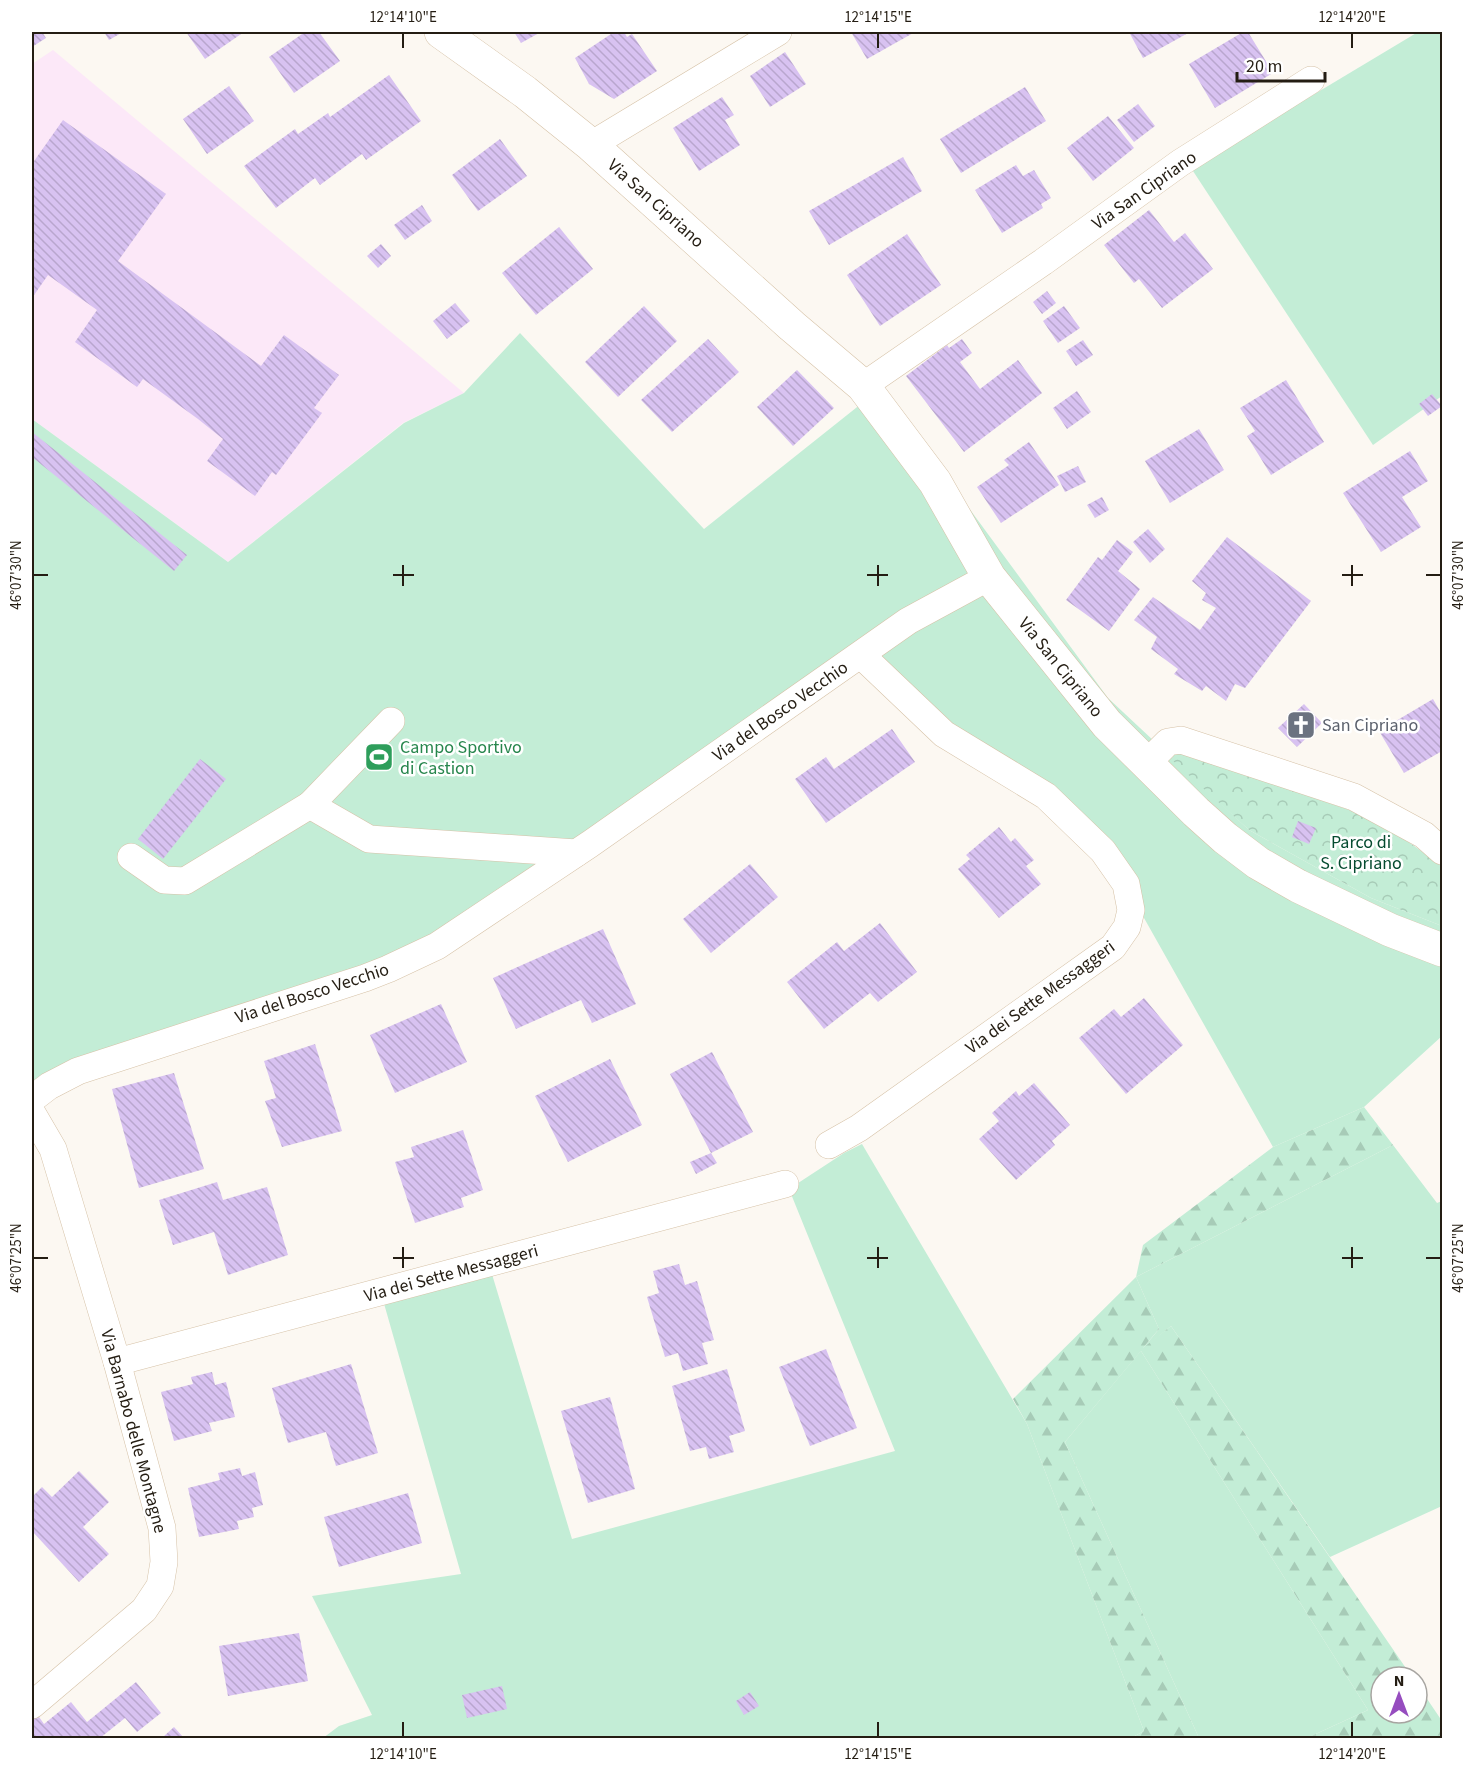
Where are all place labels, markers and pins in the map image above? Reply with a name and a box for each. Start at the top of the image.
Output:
church icon: San Cipriano [1285,709,1317,741]
place label: San Cipriano [1322,713,1418,738]
place label: Campo Sportivo di Castion [400,735,522,781]
sports icon: Campo Sportivo di Castion [363,741,395,773]

